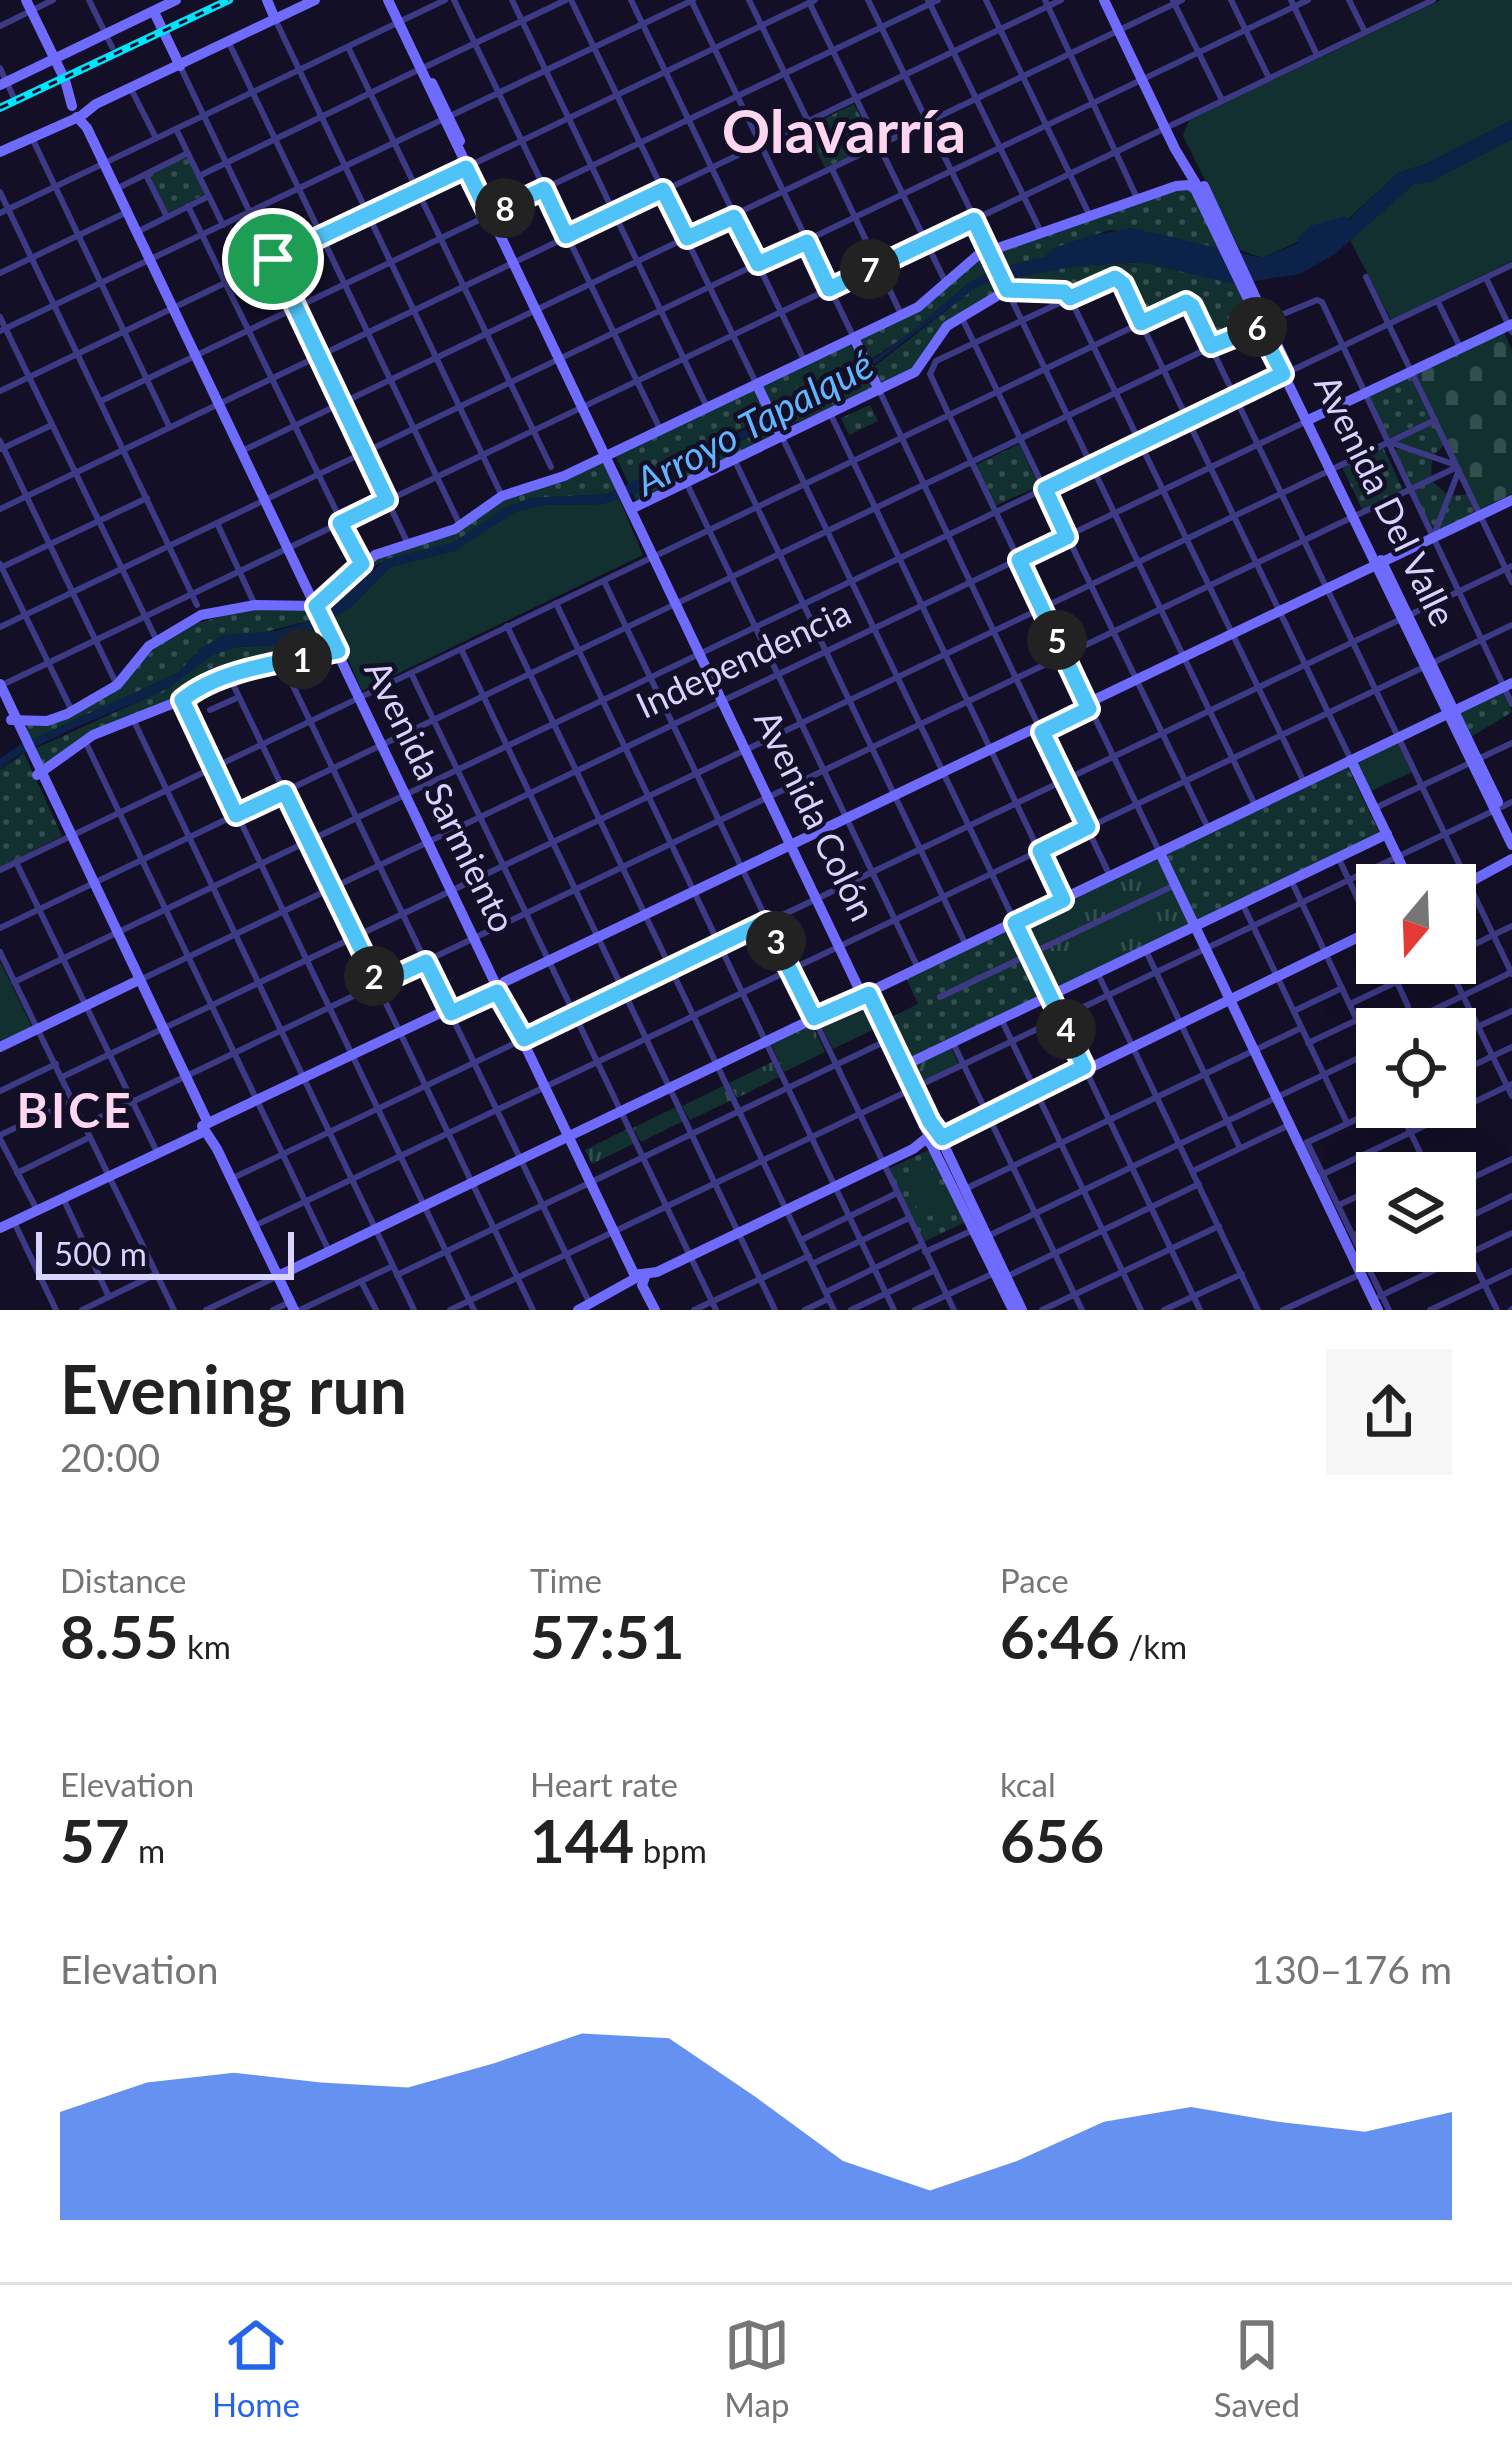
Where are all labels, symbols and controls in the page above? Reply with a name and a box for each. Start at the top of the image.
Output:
district label: Olavarría [722,94,966,166]
pin: 8 [475,178,535,238]
text: 8 [495,188,515,228]
pin [222,208,324,310]
icon: arrive [240,226,306,292]
pin: 7 [840,239,900,299]
text: 7 [860,249,880,289]
pin: 6 [1227,297,1287,357]
text: 6 [1247,307,1267,347]
water label: Arroyo Tapalqué [626,340,881,505]
street label: Avenida Del Valle [1306,367,1466,633]
street label: Independencia [629,589,857,727]
pin: 5 [1027,610,1087,670]
text: 5 [1047,620,1067,660]
pin: 1 [272,629,332,689]
text: 1 [292,639,312,679]
street label: Avenida Sarmiento [356,653,526,939]
street label: Avenida Colón [746,702,886,928]
north arrow [1356,864,1476,984]
map controls [1356,864,1476,1272]
pin: 3 [746,911,806,971]
text: 3 [766,921,786,961]
pin: 2 [344,946,404,1006]
text: 2 [364,956,384,996]
pin: 4 [1036,999,1096,1059]
button: locate [1356,1008,1476,1128]
text: 4 [1056,1009,1076,1049]
district label: BICE [16,1081,134,1138]
button: layers [1356,1152,1476,1272]
scale bar [36,1226,294,1279]
text: 500 m [54,1233,147,1273]
text: Evening run [60,1349,407,1428]
button: share [1326,1349,1452,1475]
text: 20:00 [60,1434,160,1480]
text: Distance [60,1560,187,1600]
text: Time [530,1560,602,1600]
text: Pace [1000,1560,1069,1600]
text: 8.55 [60,1600,179,1672]
text: 57:51 [530,1600,685,1672]
text: 6:46 [1000,1600,1120,1672]
text: km [179,1626,231,1666]
text: /km [1120,1626,1187,1666]
text: Elevation [60,1764,194,1804]
text: Heart rate [530,1764,678,1804]
text: kcal [1000,1764,1056,1804]
text: 57 [60,1804,130,1876]
text: 144 [530,1804,634,1876]
text: 656 [1000,1804,1104,1876]
text: m [130,1830,165,1870]
text: bpm [634,1830,707,1870]
text: Elevation [60,1946,218,1992]
text: 130–176 m [1252,1946,1452,1992]
tab: Home [212,2312,300,2424]
tab: Map [724,2312,790,2424]
tab: Saved [1214,2312,1300,2424]

